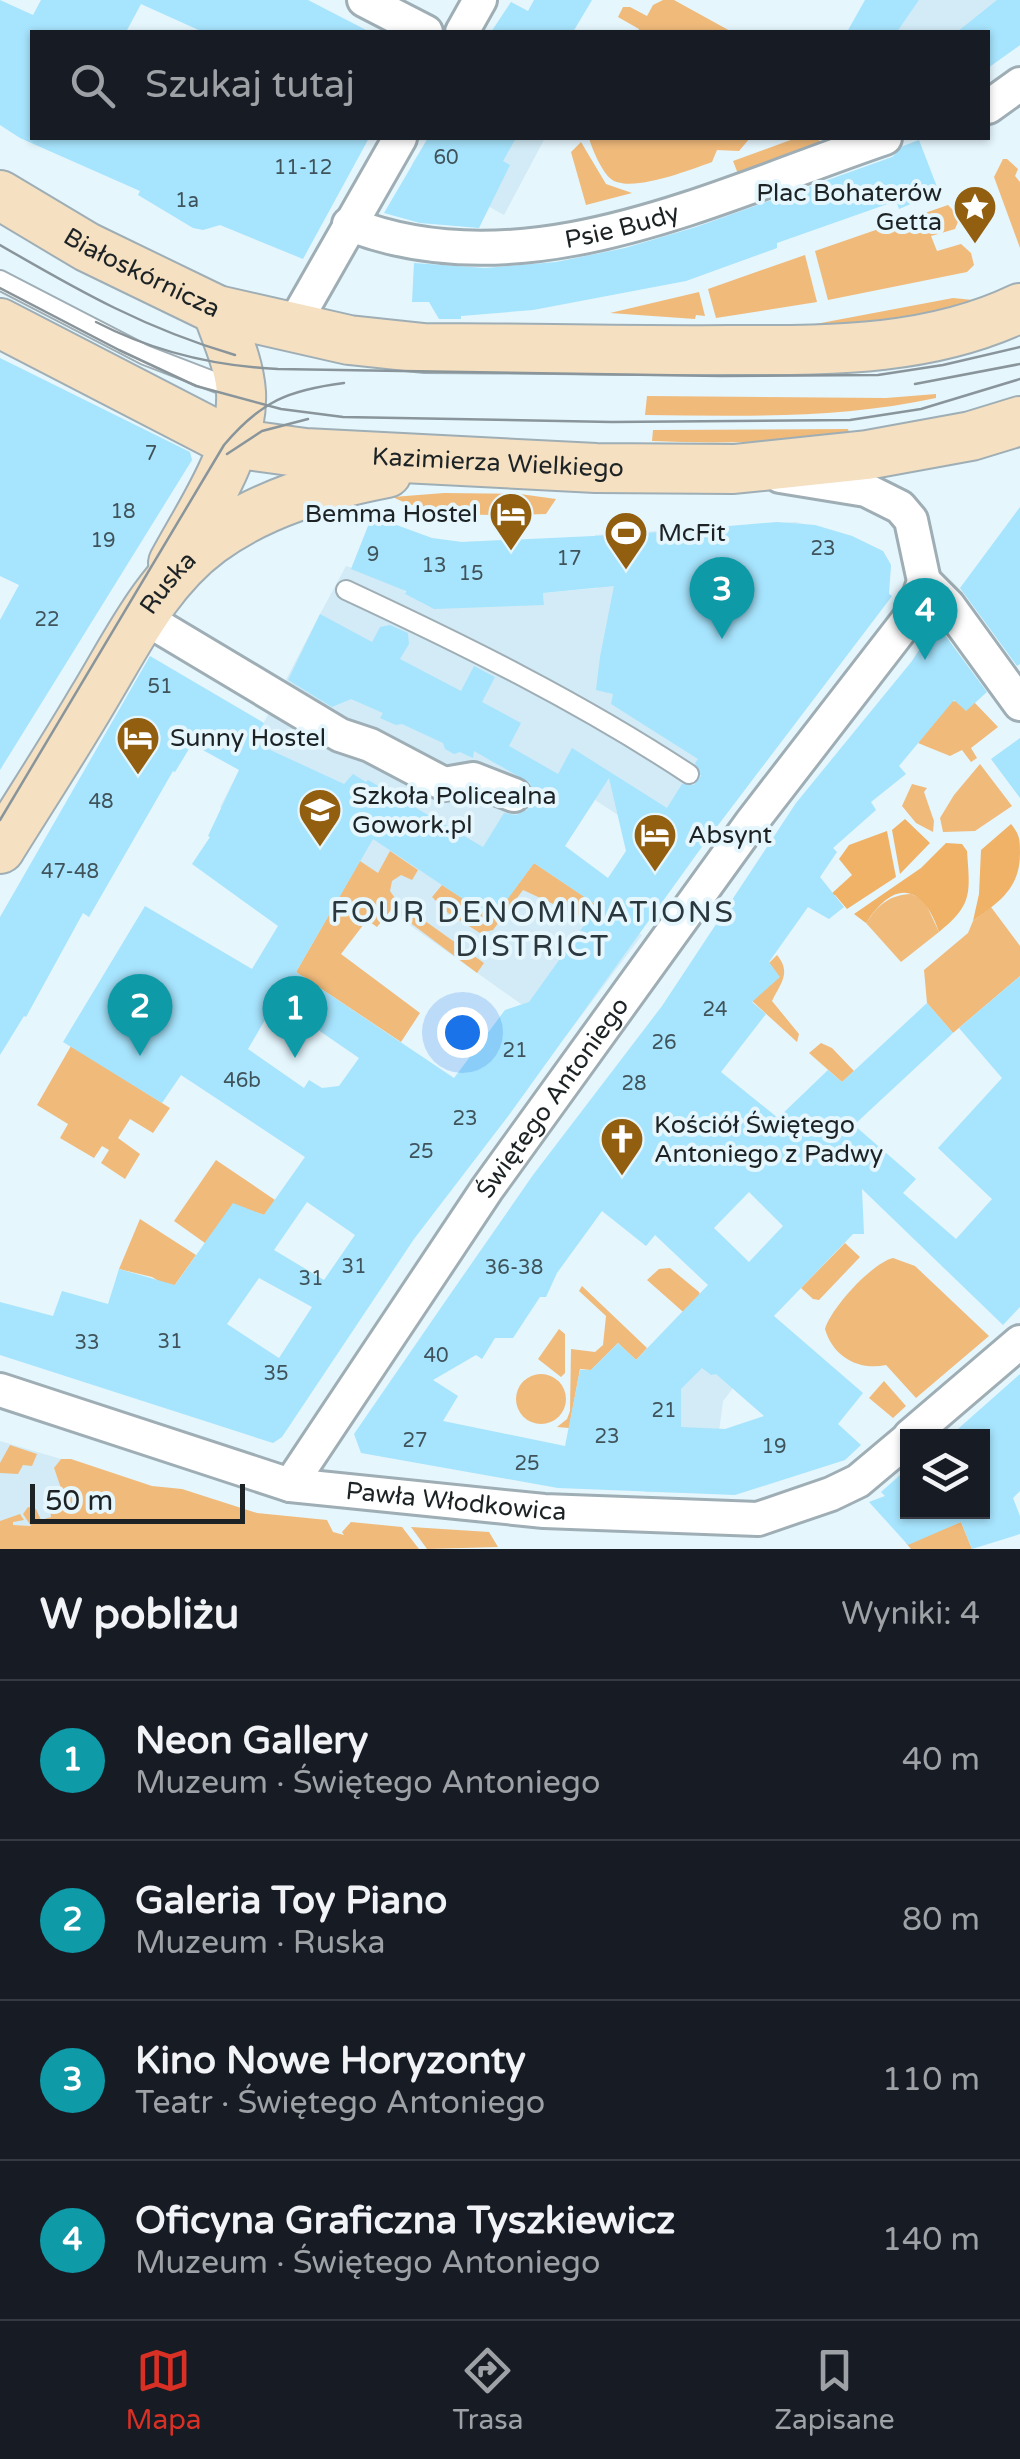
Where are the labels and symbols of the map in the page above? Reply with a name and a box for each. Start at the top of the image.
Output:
house number: 60 [433,146,459,170]
house number: 11-12 [274,156,332,180]
place label: Plac Bohaterów Getta [756,178,942,237]
place icon: Plac Bohaterów Getta [952,184,998,245]
house number: 1a [175,189,199,213]
street label: Psie Budy [562,197,683,255]
street label: Białoskórnicza [58,221,225,324]
street label: Kazimierza Wielkiego [371,441,624,483]
house number: 7 [145,442,157,466]
hotel icon: Bemma Hostel [488,491,534,552]
place label: Bemma Hostel [305,499,478,529]
house number: 18 [110,500,136,524]
sports icon: McFit [603,510,649,571]
place label: McFit [658,518,726,548]
house number: 19 [90,529,116,553]
house number: 23 [810,537,836,561]
house number: 9 [367,543,379,567]
street label: Ruska [133,545,202,620]
house number: 17 [556,547,582,571]
house number: 13 [421,554,447,578]
pin: 3 [690,556,754,639]
house number: 15 [458,562,484,586]
pin: 4 [892,578,958,660]
house number: 22 [34,608,60,632]
house number: 51 [147,675,173,699]
hotel icon: Sunny Hostel [115,715,161,776]
place label: Sunny Hostel [170,723,326,753]
place label: Szkoła Policealna Gowork.pl [352,781,557,840]
school or university icon: Szkoła Policealna Gowork.pl [297,787,343,848]
house number: 48 [88,790,114,814]
hotel icon: Absynt [632,812,678,873]
place label: Absynt [688,820,773,850]
house number: 47-48 [41,860,99,884]
district label: FOUR DENOMINATIONS DISTRICT [331,894,735,965]
pin: 2 [108,974,172,1056]
pin: 1 [262,976,328,1058]
street label: Świętego Antoniego [470,992,635,1204]
house number: 24 [702,998,728,1022]
your location [437,1007,488,1058]
house number: 26 [651,1031,677,1055]
house number: 21 [502,1039,528,1063]
house number: 46b [223,1069,261,1093]
house number: 28 [621,1072,647,1096]
house number: 23 [452,1107,478,1131]
place label: Kościół Świętego Antoniego z Padwy [654,1110,883,1169]
church icon: Kościół Świętego Antoniego z Padwy [599,1116,645,1177]
house number: 25 [408,1140,434,1164]
house number: 31 [341,1255,367,1279]
house number: 36-38 [485,1256,543,1280]
house number: 31 [298,1267,324,1291]
house number: 31 [157,1330,183,1354]
house number: 33 [74,1331,100,1355]
house number: 40 [423,1344,449,1368]
house number: 35 [263,1362,289,1386]
house number: 21 [651,1399,677,1423]
house number: 23 [594,1425,620,1449]
house number: 27 [402,1429,428,1453]
house number: 19 [761,1435,787,1459]
house number: 25 [514,1452,540,1476]
street label: Pawła Włodkowica [344,1476,567,1527]
scale bar [30,1479,245,1524]

